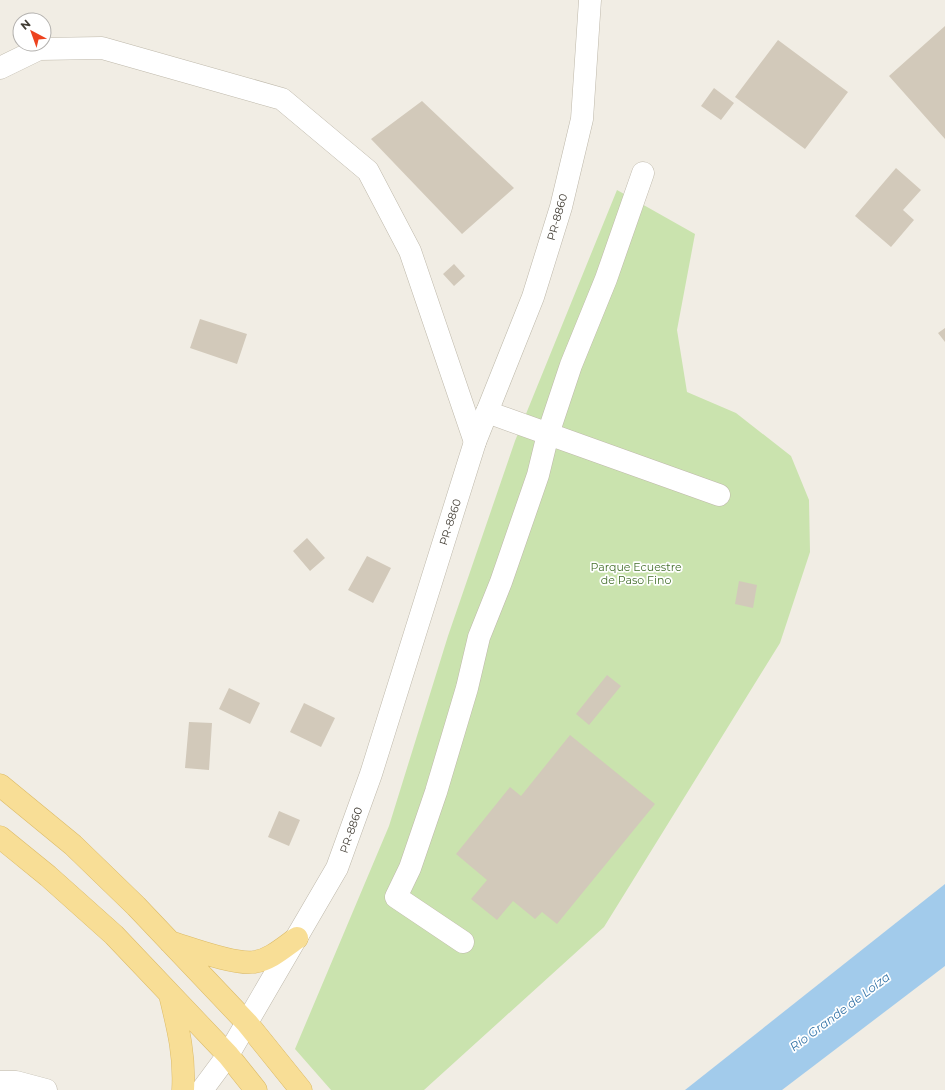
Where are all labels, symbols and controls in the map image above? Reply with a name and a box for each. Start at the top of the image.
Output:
north arrow [12,12,52,52]
text: N [17,16,33,33]
street label: PR-8860 [544,192,570,242]
street label: PR-8860 [436,497,464,547]
park label: Parque Ecuestre de Paso Fino [590,560,682,587]
street label: PR-8860 [337,805,365,855]
water label: Río Grande de Loíza [787,969,893,1054]

